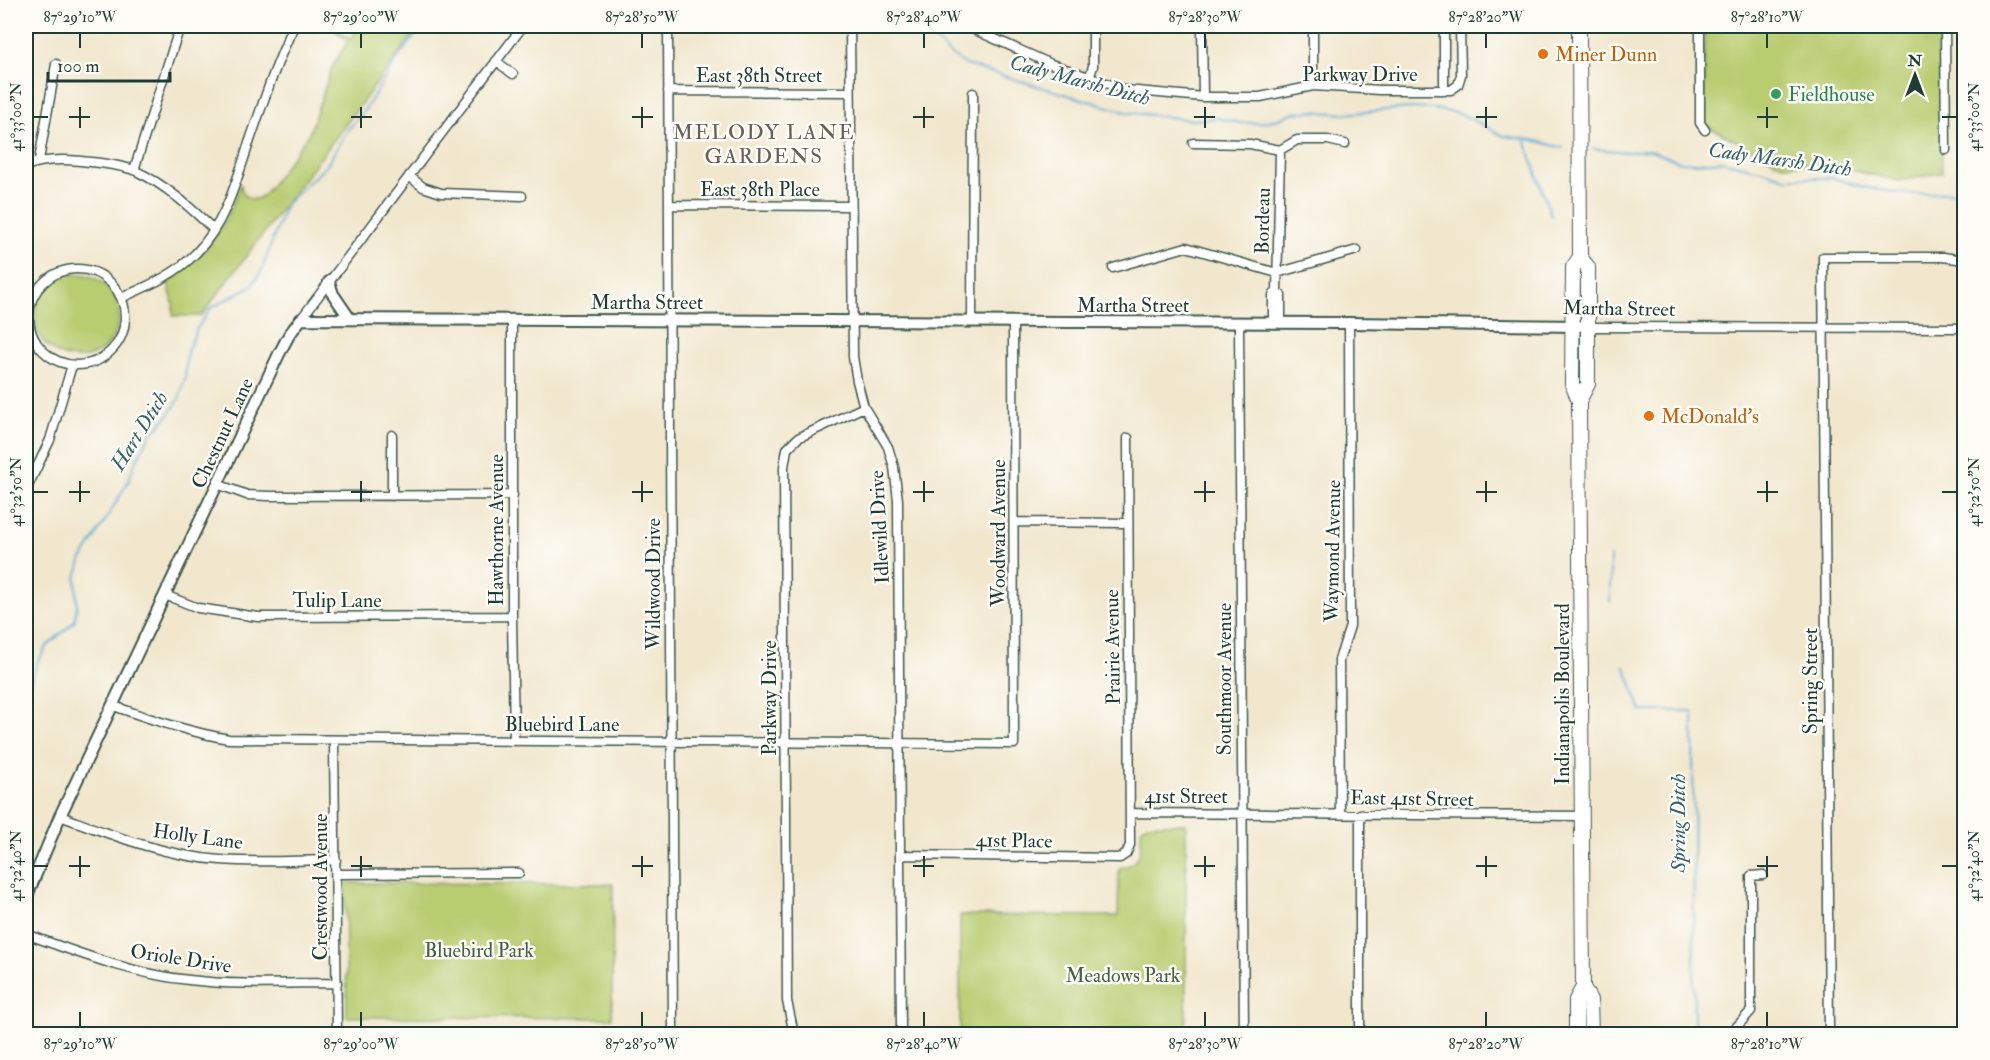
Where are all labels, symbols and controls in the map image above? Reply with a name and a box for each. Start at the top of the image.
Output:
text: 87°29'10"W [43,8,117,27]
text: 87°29'00"W [323,8,400,27]
text: 87°28'50"W [605,8,680,27]
text: 87°28'40"W [886,8,962,27]
text: 87°28'30"W [1169,8,1242,27]
text: 87°28'20"W [1449,8,1524,27]
text: 87°28'10"W [1731,8,1804,27]
place label: Miner Dunn [1555,42,1657,67]
scale bar [48,45,170,83]
north arrow [1885,45,1945,105]
marker: Miner Dunn [1536,47,1550,61]
water label: Cady Marsh Ditch [1007,49,1153,112]
text: N [1907,51,1923,71]
text: 100 m [57,55,100,78]
street label: Parkway Drive [1302,62,1418,87]
street label: East 38th Street [696,63,823,88]
text: 41°33'00"N [7,82,26,152]
place label: Fieldhouse [1788,82,1875,107]
text: 41°33'00"N [1965,82,1984,152]
marker: Fieldhouse [1769,87,1783,101]
district label: MELODY LANE GARDENS [673,119,855,170]
water label: Cady Marsh Ditch [1707,136,1853,183]
street label: East 38th Place [700,177,820,202]
street label: Bordeau [1249,187,1276,255]
street label: Martha Street [591,290,704,315]
street label: Martha Street [1077,293,1190,318]
street label: Martha Street [1563,295,1676,322]
street label: Chestnut Lane [186,374,259,493]
water label: Hart Dtich [104,386,174,477]
place label: McDonald's [1661,404,1759,429]
marker: McDonald's [1642,409,1656,423]
street label: Hawthorne Avenue [484,454,509,606]
text: 41°32'50"N [7,456,26,527]
text: 41°32'50"N [1965,456,1984,527]
street label: Woodward Avenue [986,459,1011,608]
street label: Idlewild Drive [864,470,895,584]
street label: Waymond Avenue [1319,479,1346,624]
street label: Wildwood Drive [641,518,666,651]
street label: Tulip Lane [292,588,382,614]
street label: Prairie Avenue [1099,589,1126,705]
street label: Southmoor Avenue [1212,603,1237,755]
street label: Indianapolis Boulevard [1550,603,1576,785]
street label: Spring Street [1798,627,1824,734]
street label: Parkway Drive [757,640,782,756]
street label: Bluebird Lane [505,712,619,737]
water label: Spring Ditch [1665,774,1692,873]
street label: 41st Street [1144,784,1228,809]
street label: East 41st Street [1350,785,1475,812]
street label: Crestwood Avenue [308,814,333,960]
street label: Holly Lane [152,818,244,855]
street label: 41st Place [975,827,1053,854]
text: 41°32'40"N [7,830,26,902]
text: 41°32'40"N [1965,830,1984,902]
street label: Oriole Drive [129,938,233,979]
park label: Bluebird Park [424,938,534,963]
park label: Meadows Park [1066,963,1181,988]
text: 87°29'10"W [43,1035,117,1054]
text: 87°29'00"W [323,1035,400,1054]
text: 87°28'50"W [605,1035,680,1054]
text: 87°28'40"W [886,1035,962,1054]
text: 87°28'30"W [1169,1035,1242,1054]
text: 87°28'20"W [1449,1035,1524,1054]
text: 87°28'10"W [1731,1035,1804,1054]

